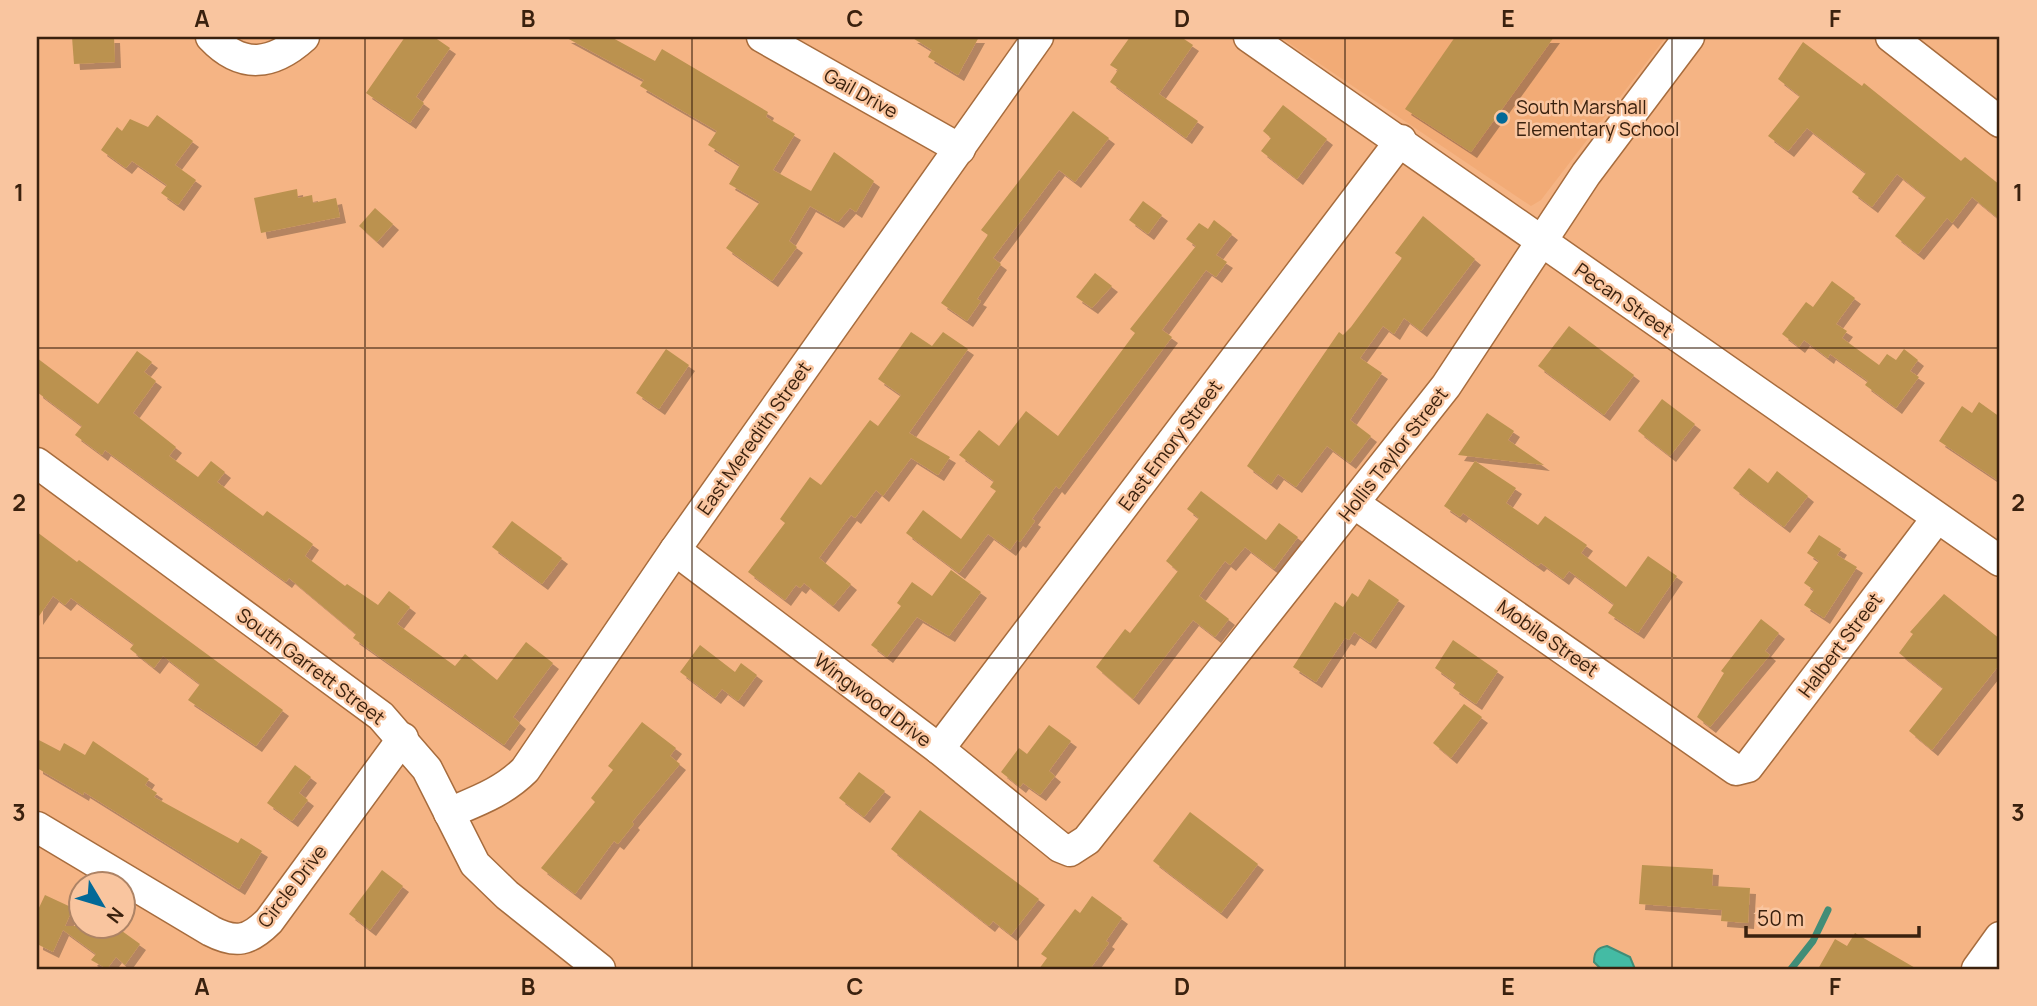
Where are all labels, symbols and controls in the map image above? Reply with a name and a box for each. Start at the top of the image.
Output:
text: A [194,2,210,34]
text: B [521,2,535,34]
text: C [847,2,864,34]
text: D [1174,2,1190,34]
text: E [1501,2,1515,34]
text: F [1829,2,1841,34]
street label: Gail Drive [819,62,903,124]
place label: South Marshall Elementary School [1516,94,1679,142]
marker: South Marshall Elementary School [1494,110,1510,126]
text: 1 [14,176,24,208]
text: 1 [2013,176,2023,208]
street label: Pecan Street [1570,257,1678,343]
street label: East Meredith Street [691,356,817,520]
street label: East Emory Street [1112,374,1228,516]
street label: Hollis Taylor Street [1332,382,1454,526]
text: 2 [12,486,26,518]
text: 2 [2011,486,2025,518]
street label: Halbert Street [1792,587,1888,703]
street label: Mobile Street [1492,593,1604,683]
street label: South Garrett Street [232,602,390,730]
street label: Wingwood Drive [809,647,937,753]
text: 3 [12,796,26,828]
text: 3 [2011,796,2025,828]
street label: Circle Drive [251,839,333,933]
north arrow [66,870,136,940]
scale bar [1746,894,1920,938]
text: N [101,902,130,929]
text: 50 m [1757,904,1804,932]
text: A [194,970,210,1002]
text: B [521,970,535,1002]
text: C [847,970,864,1002]
text: D [1174,970,1190,1002]
text: E [1501,970,1515,1002]
text: F [1829,970,1841,1002]

